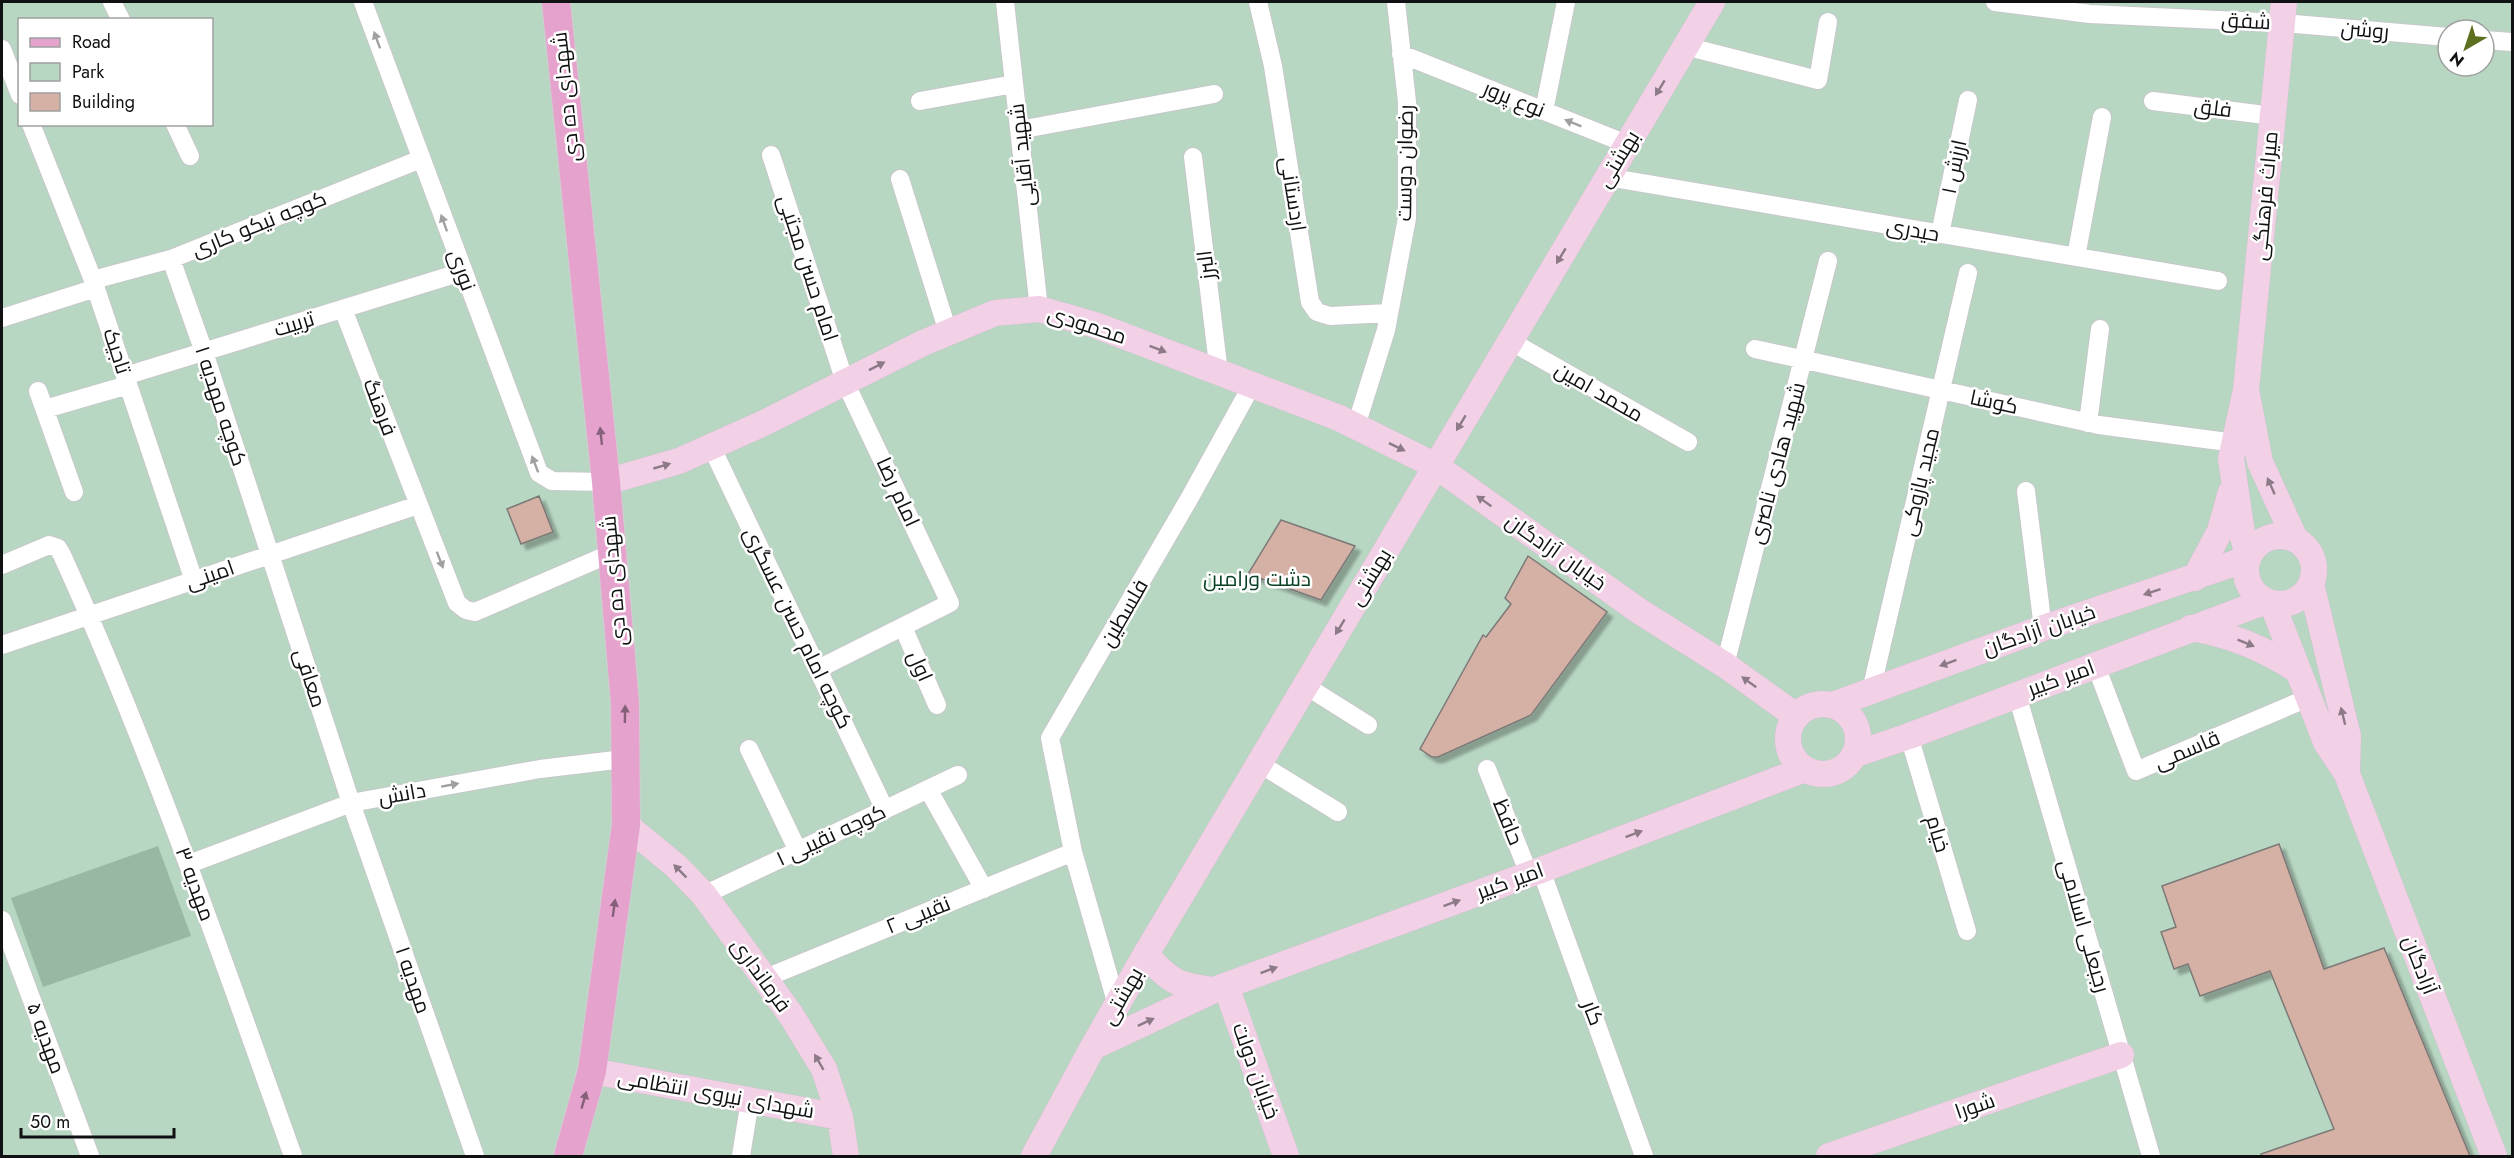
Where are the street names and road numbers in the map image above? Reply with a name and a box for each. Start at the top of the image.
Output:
street label: شفق [2220,5,2272,37]
street label: روشن [2339,13,2391,47]
street label: شهدای ده دی [544,30,588,164]
street label: نوع پرور [1478,73,1550,125]
street label: فلق [2192,91,2234,125]
street label: شهید آقایی [1002,102,1042,208]
street label: رضوان دوست [1389,104,1421,222]
street label: بهشتی [1589,125,1647,193]
street label: میراث فرهنگی [2244,130,2286,262]
street label: ارزش ۱ [1934,137,1974,197]
street label: اردستانی [1272,154,1314,234]
street label: کوچه نیکو کاری [187,183,331,265]
street label: امام حسن مجتبی [770,191,846,345]
street label: حیدری [1884,211,1942,249]
street label: نوری [441,245,483,295]
street label: البرز [1189,249,1223,282]
street label: محمودی [1044,298,1130,352]
street label: تربیت [270,304,318,344]
street label: تاجیک [96,324,139,378]
street label: کوچه مهدیه ۱ [188,342,254,470]
street label: محمد امین [1549,355,1649,429]
street label: فرهنگ [355,374,405,440]
street label: شهید هادی ناصری [1741,379,1813,547]
street label: کوشا [1967,382,2021,422]
street label: مجید پازوکی [1893,425,1947,539]
street label: امام رضا [869,452,927,532]
street label: خیابان آزادگان [1499,506,1613,598]
street label: شهدای ده دی [593,514,635,648]
street label: کوچه امام حسن عسگری [736,522,860,734]
street label: بهشتی [1341,543,1399,611]
street label: امینی [181,553,239,597]
street label: فلسطین [1093,574,1155,652]
street label: خیابان آزادگان [1979,597,2099,663]
street label: معافی [286,645,334,711]
street label: اول [900,646,940,686]
street label: امیر کبیر [2022,652,2099,704]
street label: قاسمی [2149,723,2225,777]
street label: دانش [376,775,428,813]
street label: حافظ [1485,794,1531,850]
street label: کوچه نقیبی ۱ [771,796,891,874]
street label: خیام [1918,812,1958,856]
street label: مهدیه ۳ [168,843,222,925]
street label: امیر کبیر [1471,855,1548,907]
street label: رجبعلی اسلامی [2051,856,2117,996]
street label: نقیبی ۲ [881,888,955,942]
street label: آزادگان [2395,931,2445,999]
street label: فرمانداری [724,932,798,1018]
street label: مهدیه ۱ [388,942,438,1018]
street label: بهشتی [1093,962,1151,1030]
street label: کار [1574,995,1611,1030]
street label: مهدیه ۵ [19,998,73,1078]
street label: خیابان دولت [1225,1019,1287,1123]
street label: شهدای نیروی انتظامی [615,1062,817,1126]
street label: شورا [1951,1085,1999,1127]

